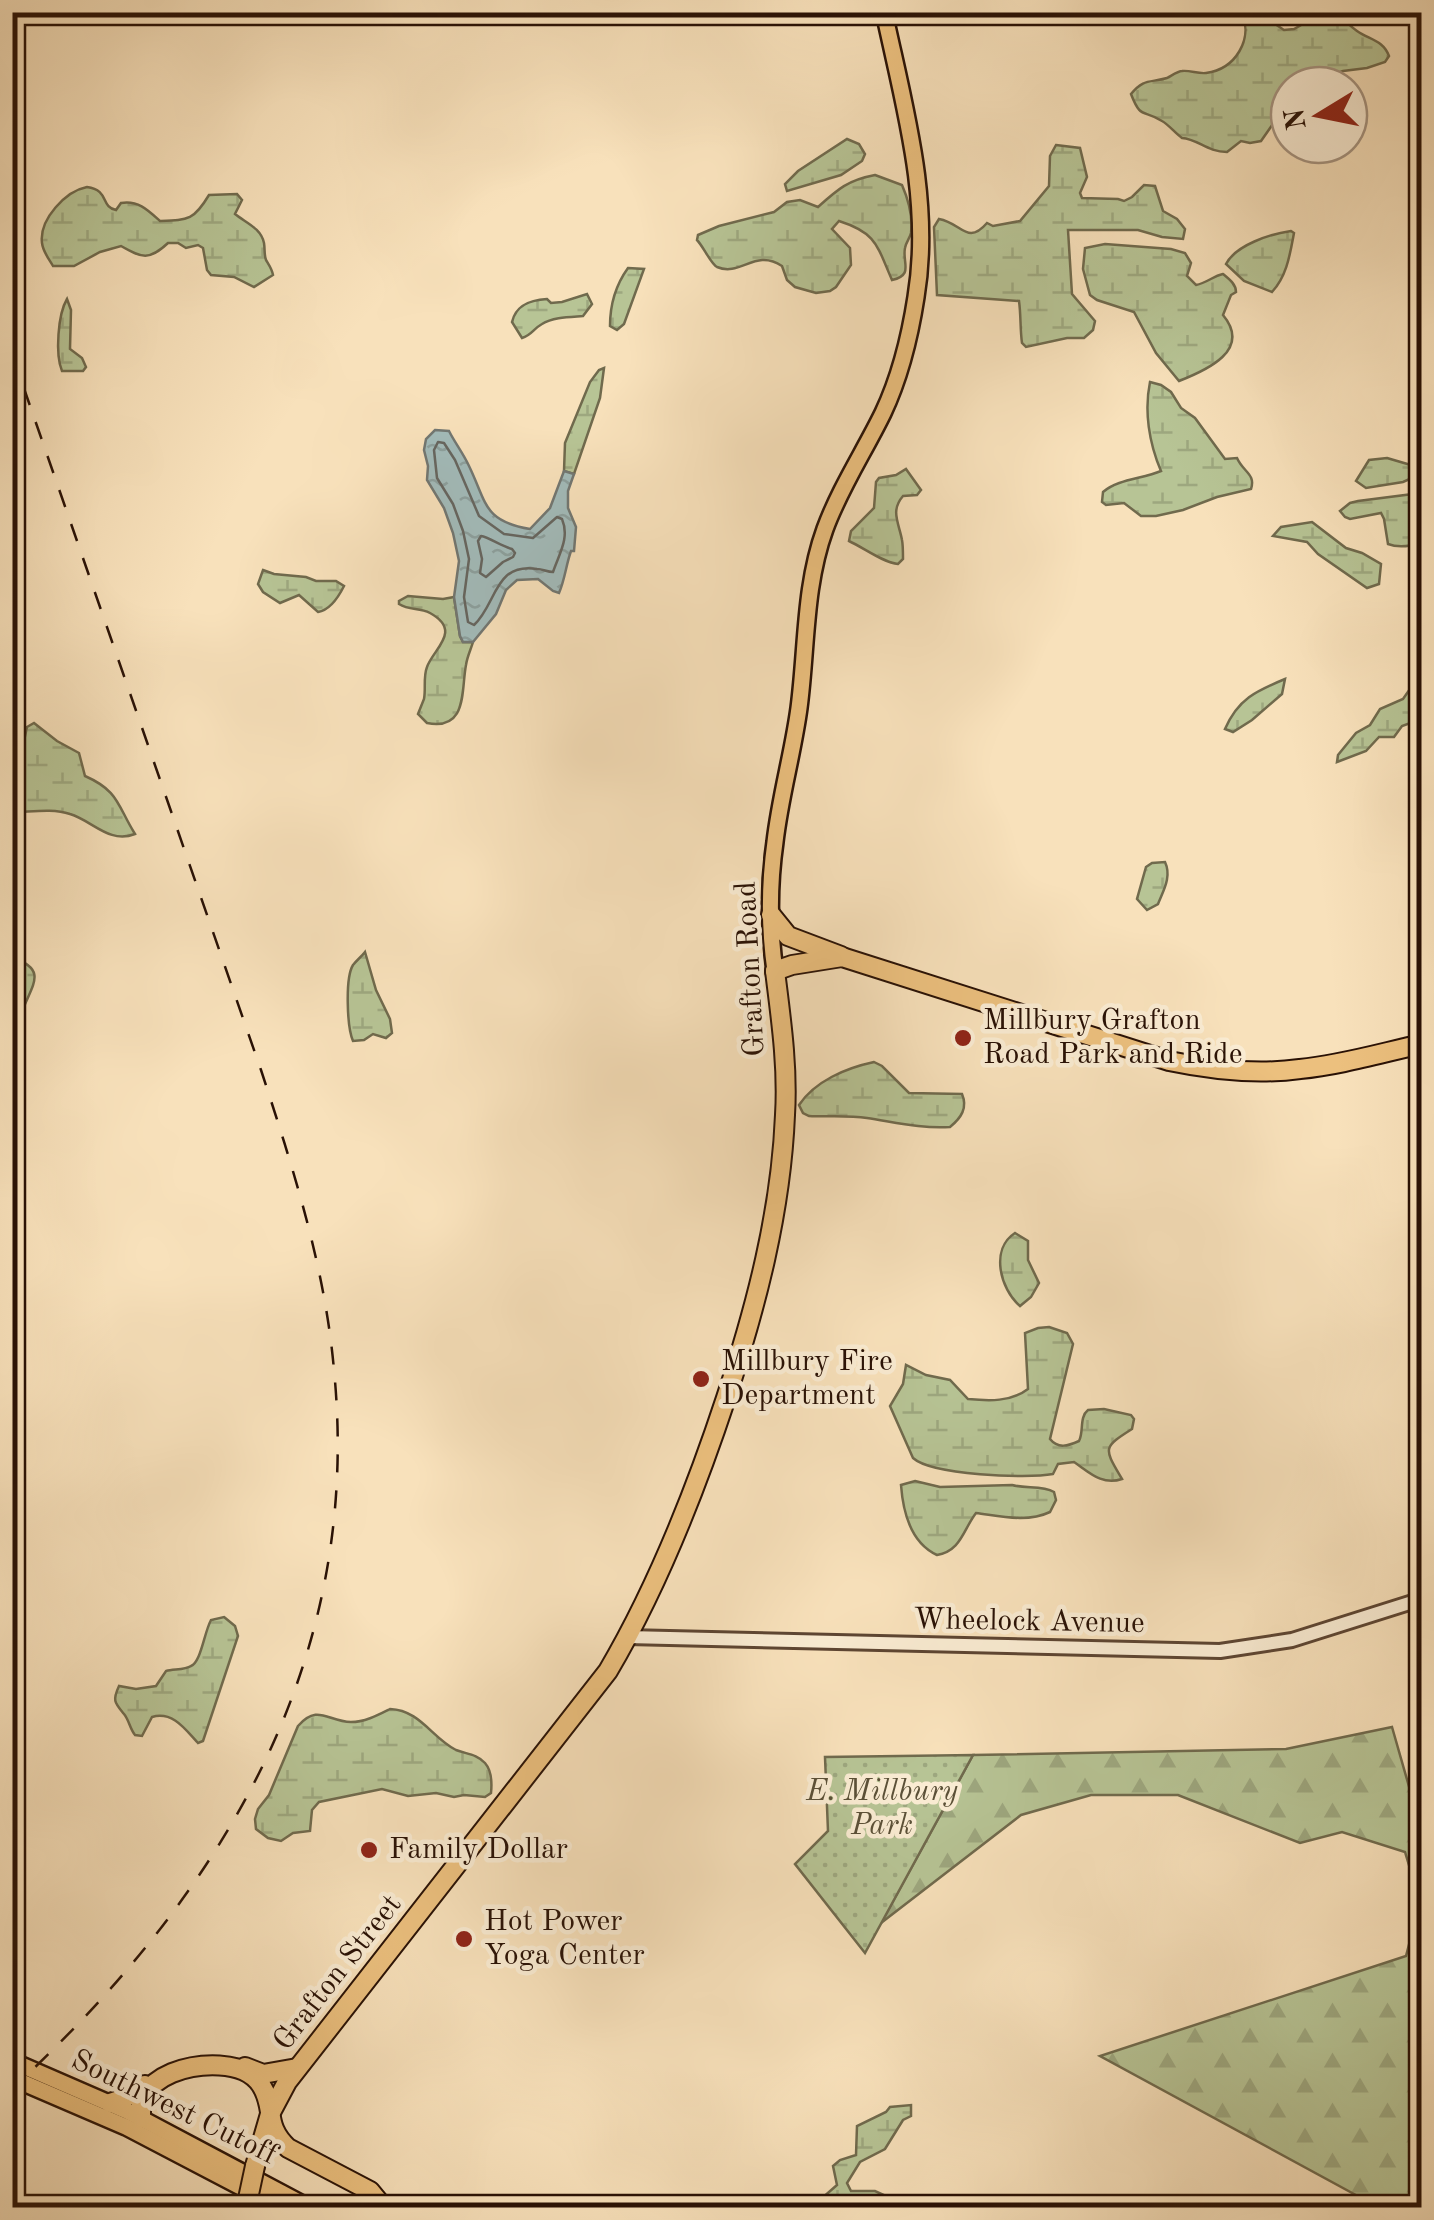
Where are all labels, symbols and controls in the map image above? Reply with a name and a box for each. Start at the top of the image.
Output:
north arrow [1269,65,1369,165]
text: N [1282,105,1313,132]
street label: Grafton Road [731,881,771,1057]
place label: Millbury Grafton Road Park and Ride [983,1006,1243,1070]
marker: Millbury Grafton Road Park and Ride [952,1027,974,1049]
place label: Millbury Fire Department [721,1347,893,1411]
marker: Millbury Fire Department [690,1368,712,1390]
street label: Wheelock Avenue [913,1605,1145,1639]
park label: E. Millbury Park [805,1777,959,1841]
place label: Family Dollar [389,1835,568,1865]
marker: Family Dollar [358,1839,380,1861]
street label: Grafton Street [268,1890,408,2056]
place label: Hot Power Yoga Center [484,1907,645,1971]
marker: Hot Power Yoga Center [453,1928,475,1950]
street label: Southwest Cutoff [66,2045,283,2171]

